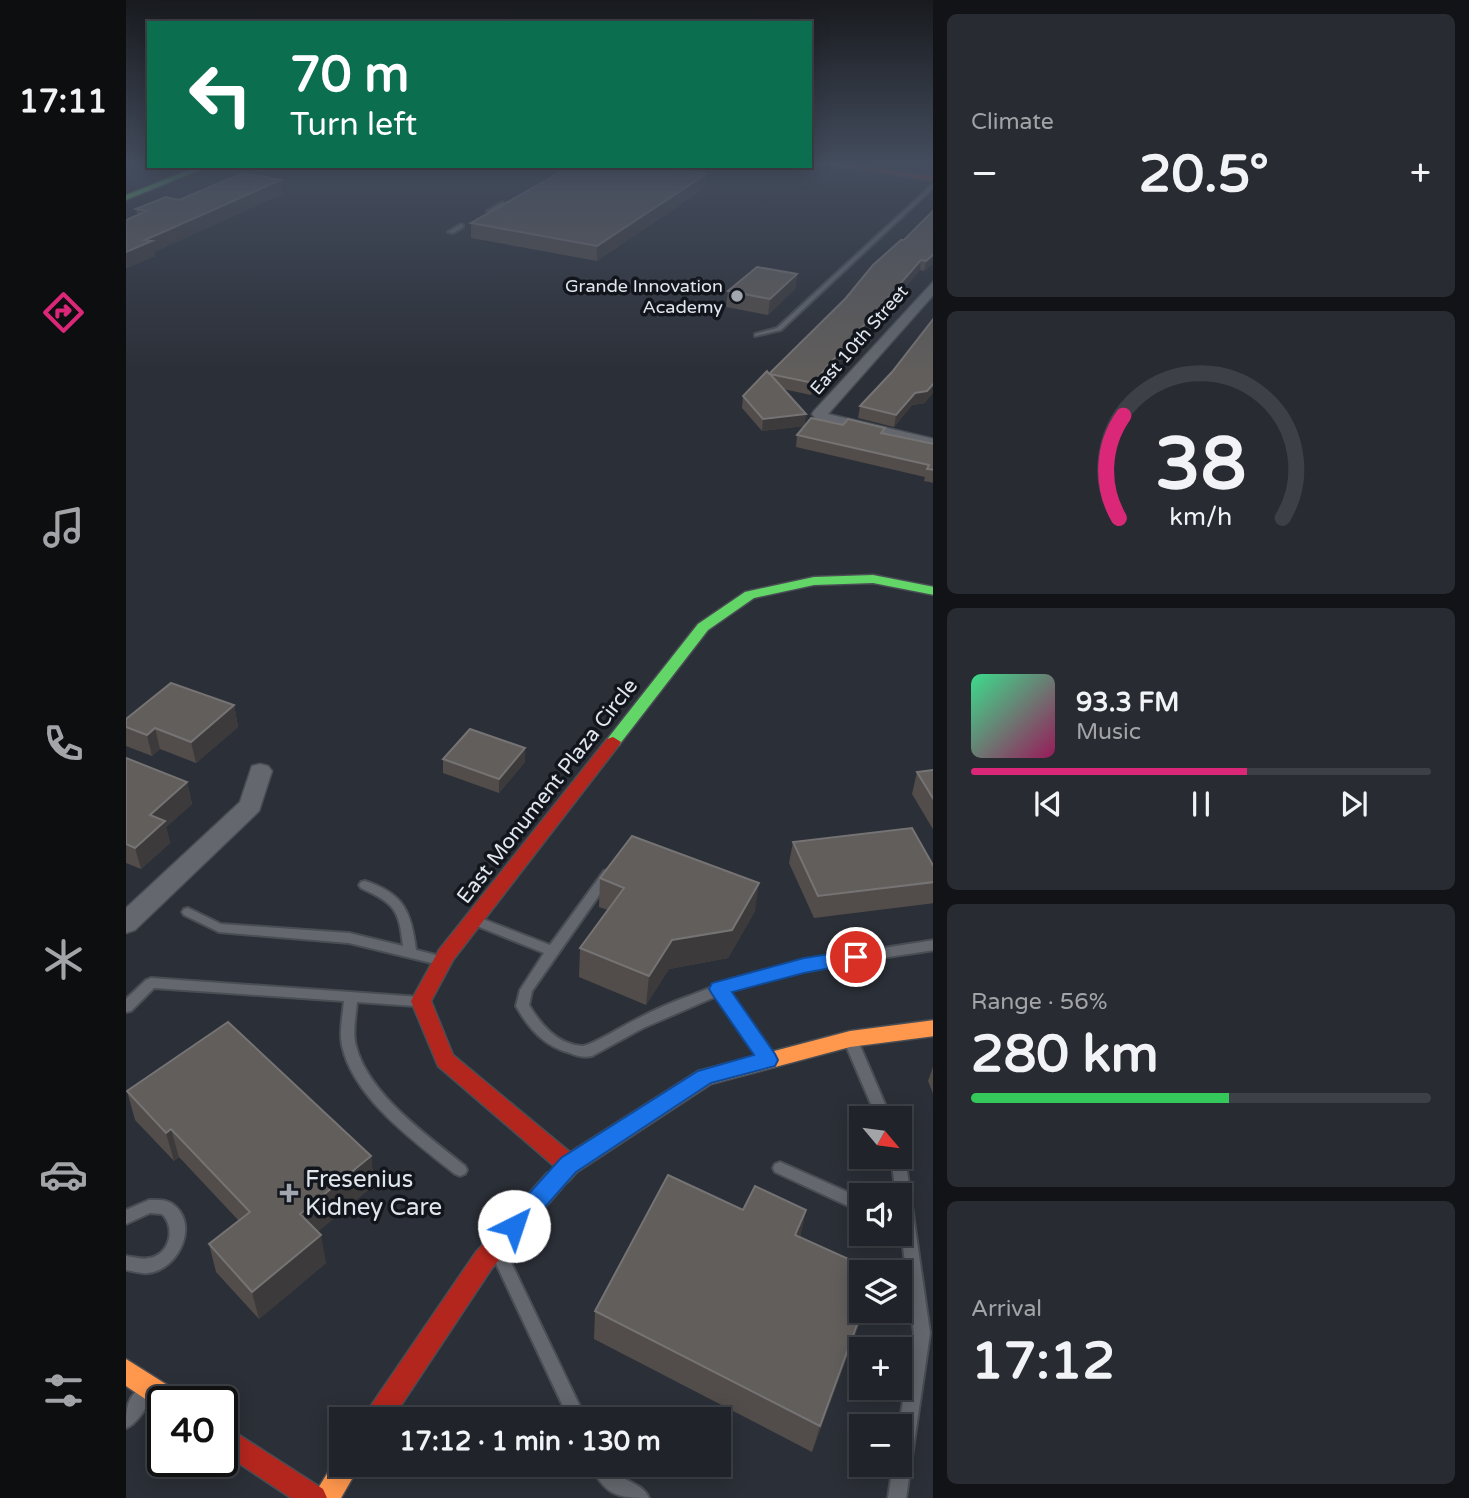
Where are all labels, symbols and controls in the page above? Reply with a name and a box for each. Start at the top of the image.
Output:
text: 70 m [290,46,409,105]
icon: left [175,49,266,140]
text: 17:11 [19,83,107,121]
text: Turn left [290,106,417,144]
text: Climate [971,108,1054,136]
text: 20.5° [1139,143,1269,206]
text: − [971,151,998,197]
text: + [1410,151,1431,197]
place label: Grande Innovation Academy [565,275,723,318]
street label: East 10th Street [805,281,913,399]
icon: directions [39,288,88,337]
marker: Grande Innovation Academy [729,288,745,304]
text: 38 [1155,422,1247,510]
text: km/h [1170,502,1232,532]
icon: music [39,503,88,552]
street label: East Monument Plaza Circle [452,674,643,909]
text: 93.3 FM [1076,687,1179,718]
text: Music [1076,718,1141,746]
icon: phone [39,719,88,768]
icon: previous [1029,785,1067,823]
icon: pause [1182,785,1220,823]
icon: next [1335,785,1373,823]
pin [826,927,886,987]
icon: climate [39,935,88,984]
icon: arrive [837,938,875,976]
text: Range · 56% [971,988,1107,1016]
text: 280 km [971,1023,1159,1086]
north arrow [849,1106,912,1169]
map controls [849,1106,912,1477]
icon: car [39,1150,88,1199]
place label: Fresenius Kidney Care [305,1165,442,1222]
marker: Fresenius Kidney Care [279,1183,299,1203]
button: sound [849,1183,912,1246]
position arrow [477,1189,551,1263]
button: layers [849,1260,912,1323]
text: Arrival [971,1295,1042,1323]
text: 17:12 [971,1330,1115,1393]
button: + [849,1337,912,1400]
icon: filters [39,1366,88,1415]
speed limit sign: 40 [147,1386,238,1477]
button: − [849,1414,912,1477]
text: 17:12 · 1 min · 130 m [399,1426,661,1457]

